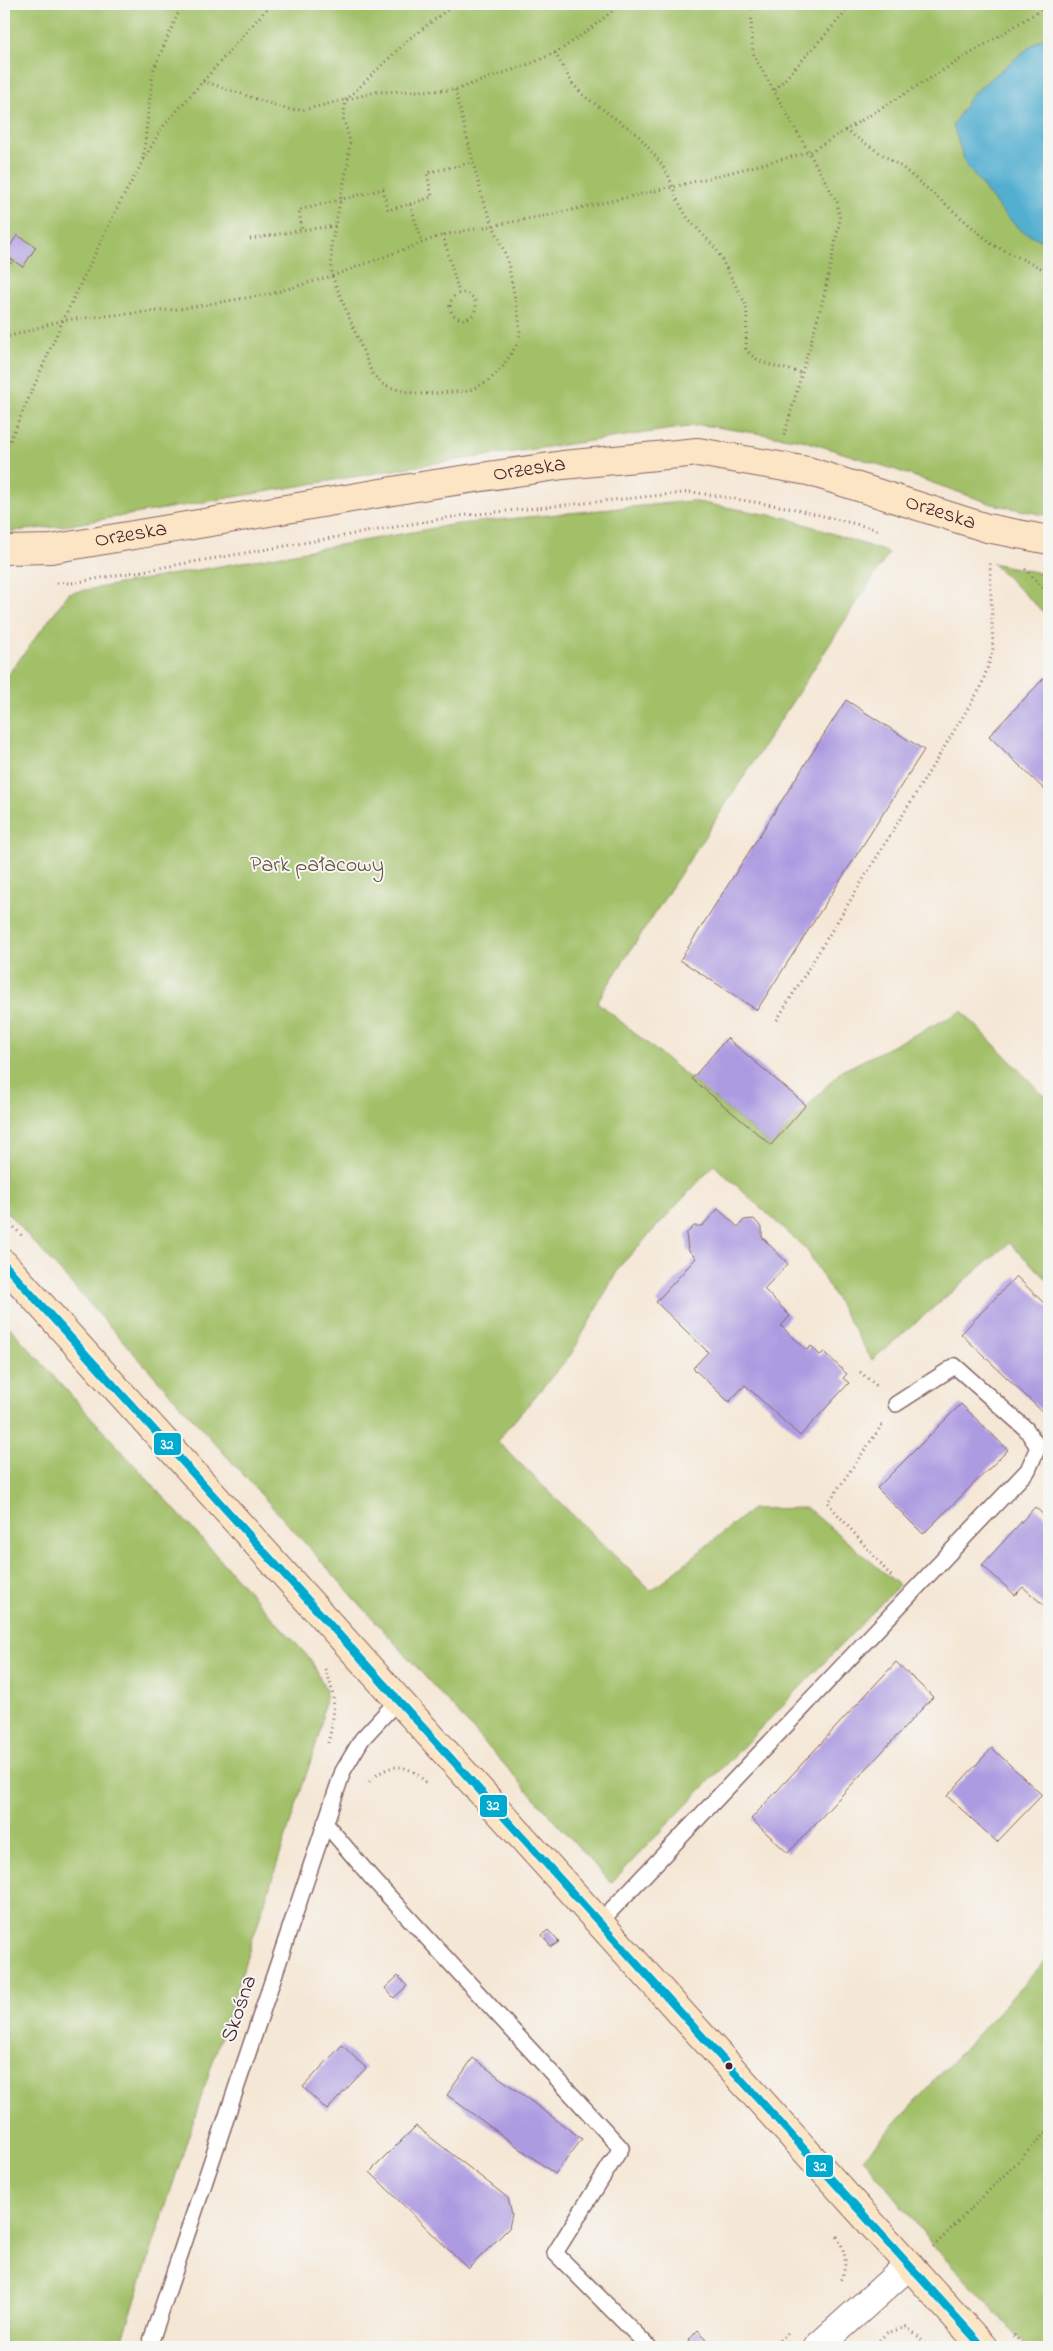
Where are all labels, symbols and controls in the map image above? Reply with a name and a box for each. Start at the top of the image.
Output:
street label: Orzeska [491,449,568,491]
street label: Orzeska [901,487,980,539]
street label: Orzeska [92,514,170,557]
park label: Park pałacowy [250,850,384,883]
line badge: 32 [153,1432,182,1456]
text: 32 [160,1435,173,1456]
line badge: 32 [479,1794,508,1818]
text: 32 [486,1796,499,1817]
street label: Skośna [214,1971,266,2047]
unlabelled marker [724,2061,734,2071]
line badge: 32 [805,2154,834,2178]
text: 32 [813,2157,826,2178]

